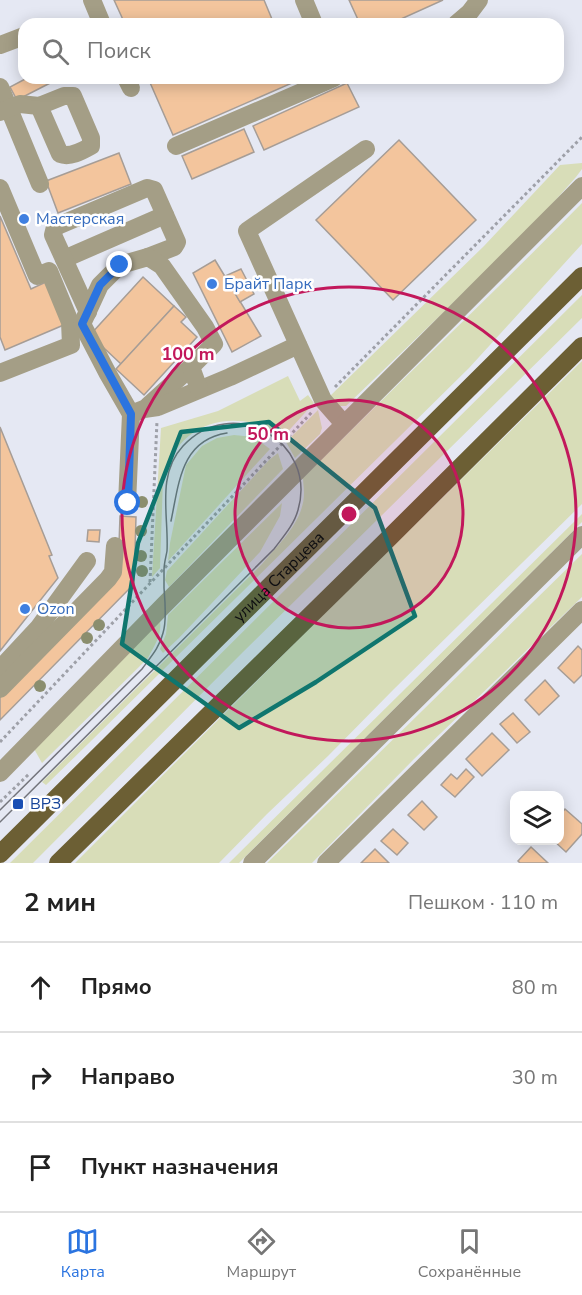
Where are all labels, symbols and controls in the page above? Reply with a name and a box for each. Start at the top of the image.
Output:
search box [18,18,564,84]
icon: search [39,35,72,68]
text: Поиск [87,36,151,66]
place label: Мастерская [36,208,124,230]
marker: Мастерская [17,212,31,226]
route end [106,251,132,277]
place label: Брайт Парк [224,273,312,295]
marker: Брайт Парк [205,277,219,291]
text: 100 m [161,342,215,366]
text: 50 m [247,422,289,446]
route start [114,489,140,515]
centre of rings [339,504,359,524]
street label: улица Старцева [228,527,329,627]
place label: Ozon [37,598,75,620]
marker: Ozon [18,602,32,616]
map controls [510,791,564,845]
button: layers [510,791,564,845]
place label: ВРЗ [30,793,61,815]
marker: ВРЗ [11,797,25,811]
text: 2 мин [24,885,96,920]
text: Пешком · 110 m [408,889,558,916]
icon: ahead [24,971,57,1004]
text: Прямо [81,972,152,1002]
text: 80 m [512,974,558,1001]
icon: right [24,1061,57,1094]
text: Направо [81,1062,175,1092]
text: 30 m [512,1064,558,1091]
icon: arrive [24,1151,57,1184]
text: Пункт назначения [81,1152,279,1182]
tab: Карта [61,1225,105,1283]
tab: Маршрут [227,1225,296,1283]
tab: Сохранённые [418,1225,521,1283]

